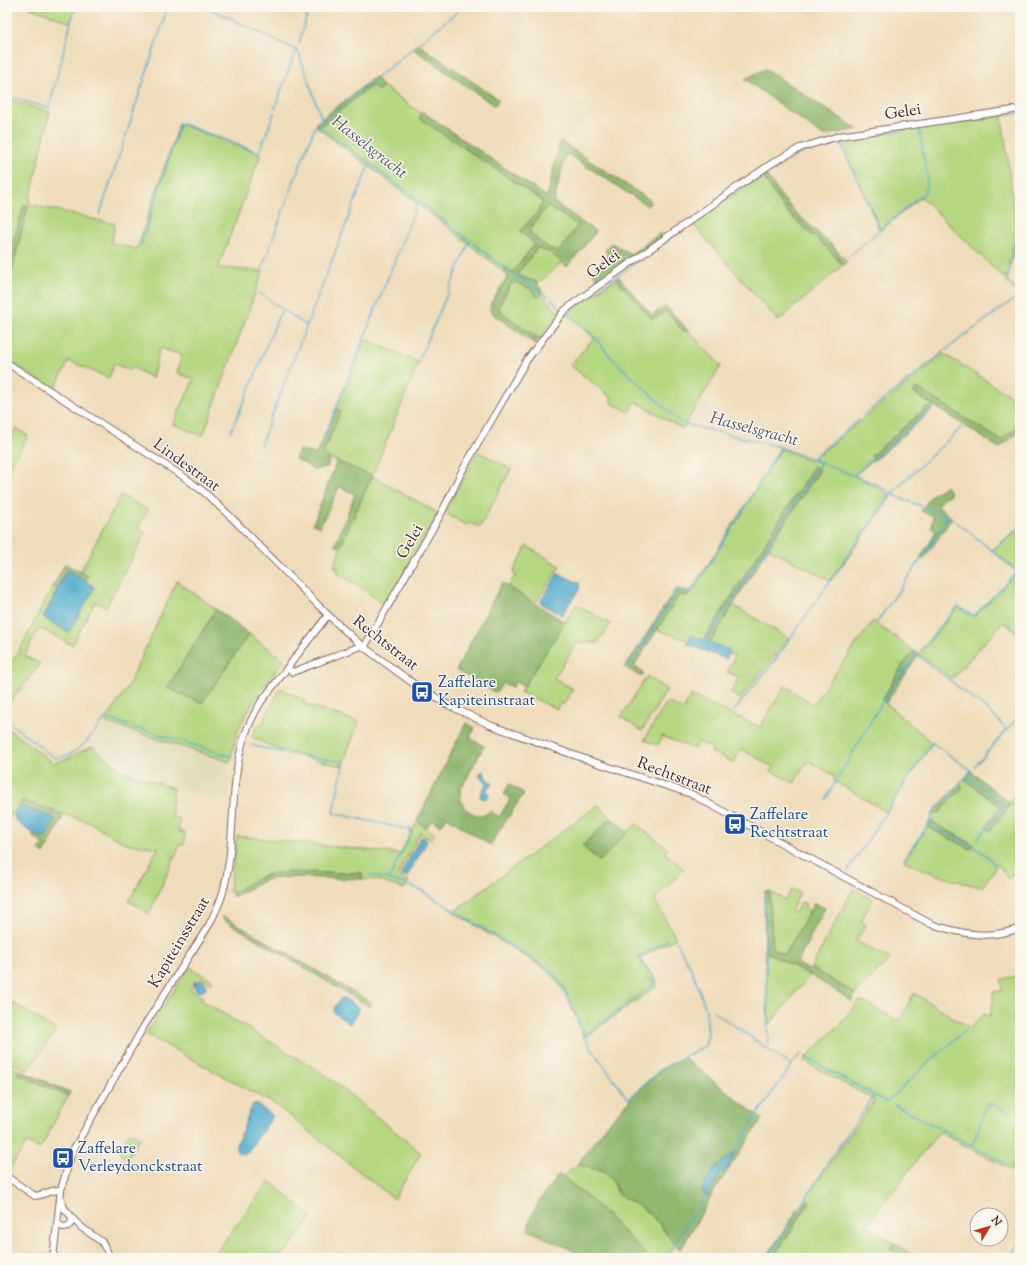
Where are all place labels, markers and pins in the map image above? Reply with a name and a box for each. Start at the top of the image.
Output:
place label: Zaffelare Kapiteinstraat [438,672,535,713]
bus stop icon: Zaffelare Kapiteinstraat [409,679,435,705]
place label: Zaffelare Rechtstraat [750,804,829,845]
bus stop icon: Zaffelare Rechtstraat [722,811,748,837]
place label: Zaffelare Verleydonckstraat [78,1138,203,1179]
bus stop icon: Zaffelare Verleydonckstraat [50,1145,76,1171]

